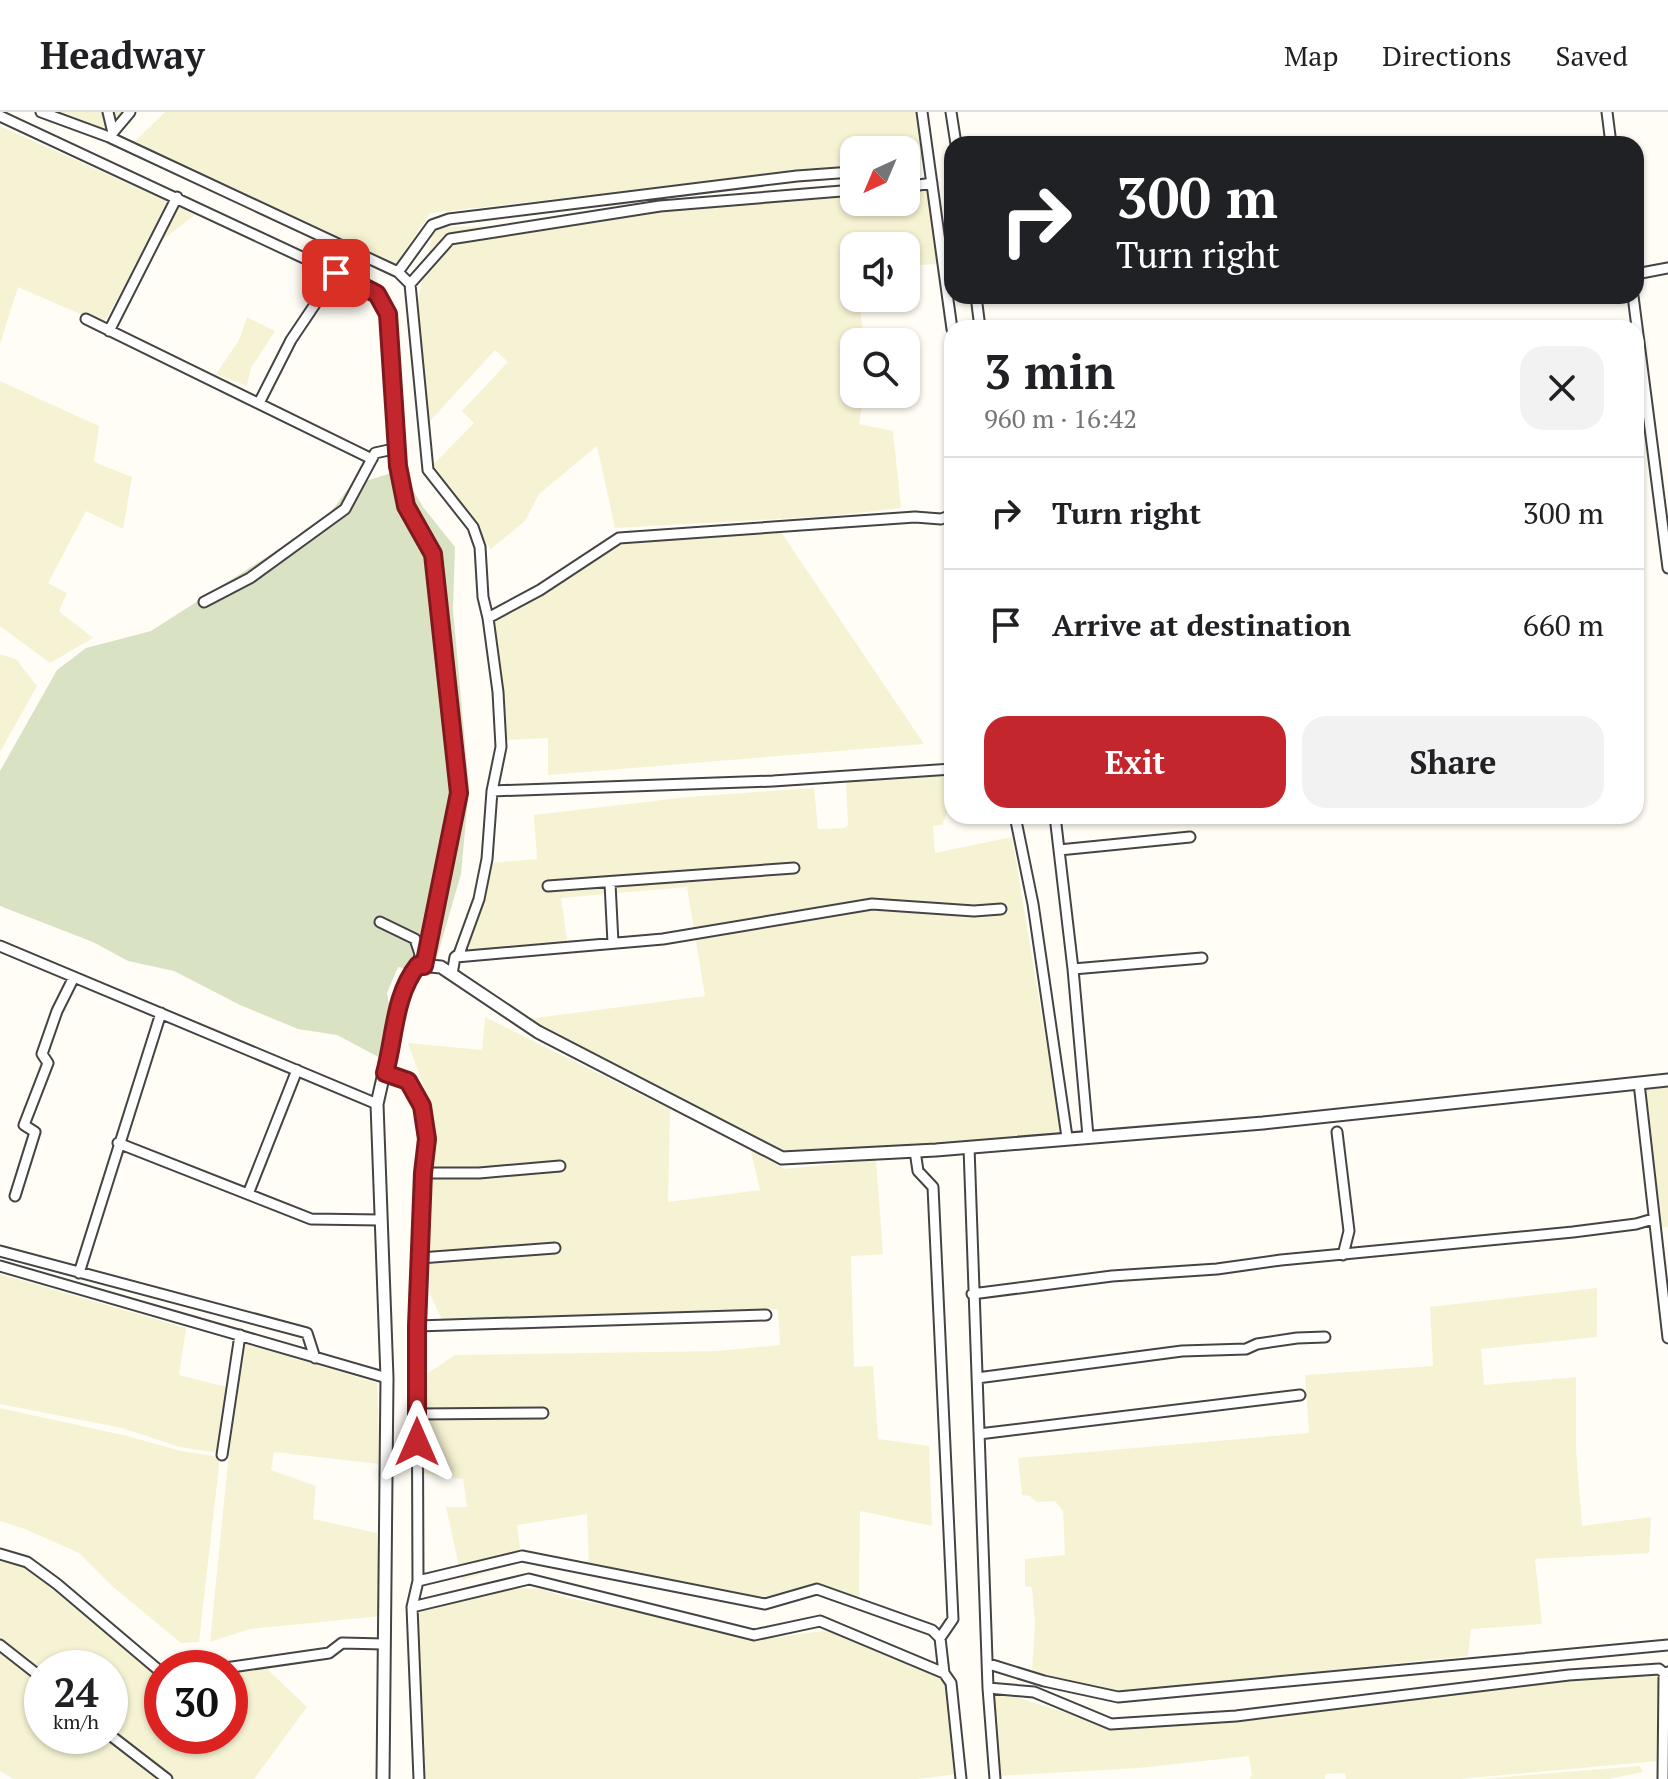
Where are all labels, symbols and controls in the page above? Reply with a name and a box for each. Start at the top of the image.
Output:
text: Headway [40,30,205,80]
text: Map [1284,37,1338,74]
text: Directions [1382,37,1512,74]
text: Saved [1556,37,1628,74]
north arrow [840,136,920,216]
map controls [840,136,920,408]
text: 300 m [1116,160,1278,234]
icon: right [984,168,1088,272]
text: Turn right [1116,231,1280,278]
button: sound [840,232,920,312]
pin [302,239,370,307]
icon: arrive [314,251,358,295]
button: search [840,328,920,408]
text: 3 min [984,339,1115,403]
button: close [1520,346,1604,430]
text: 960 m · 16:42 [984,401,1137,435]
icon: right [984,491,1028,535]
text: Turn right [1052,493,1201,533]
text: 300 m [1523,493,1604,533]
icon: arrive [984,603,1028,647]
text: Arrive at destination [1052,605,1351,645]
text: 660 m [1523,605,1604,645]
button: Exit [984,716,1286,808]
button: Share [1302,716,1604,808]
position arrow [375,1400,459,1484]
speed limit sign: 30 [144,1650,248,1754]
text: 24 [53,1665,99,1718]
text: km/h [53,1708,99,1735]

